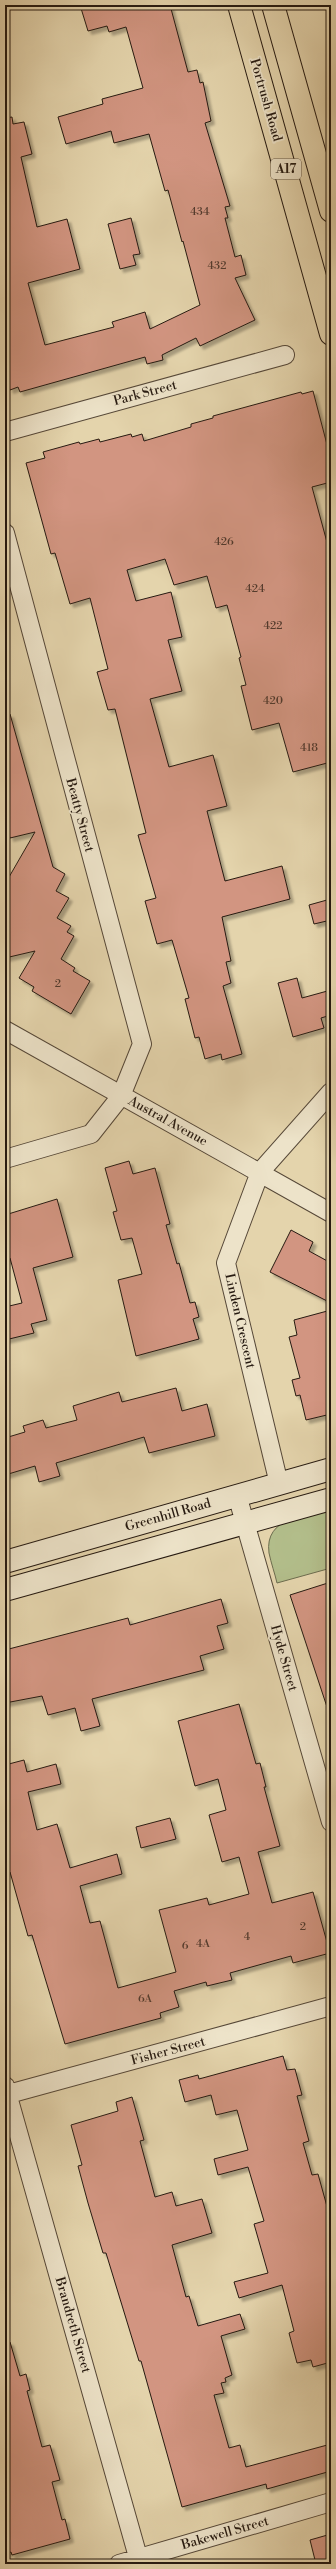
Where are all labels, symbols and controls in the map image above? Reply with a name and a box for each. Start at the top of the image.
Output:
street label: Portrush Road [247,57,286,144]
road number: A17 [271,159,301,179]
house number: 434 [190,205,210,219]
house number: 432 [208,259,226,273]
street label: Park Street [112,377,179,409]
house number: 426 [214,535,234,549]
house number: 424 [245,582,265,596]
house number: 422 [263,619,283,633]
house number: 420 [263,694,283,708]
house number: 418 [300,741,318,755]
street label: Beatty Street [62,775,98,854]
house number: 2 [55,977,61,991]
street label: Austral Avenue [125,1092,211,1150]
street label: Linden Crescent [221,1272,259,1371]
street label: Greenhill Road [123,1495,213,1535]
street label: Hyde Street [267,1623,301,1693]
house number: 2 [300,1920,306,1934]
house number: 4 [244,1930,251,1944]
house number: 4A [196,1937,210,1951]
house number: 6 [182,1939,189,1953]
house number: 6A [138,1992,153,2006]
street label: Fisher Street [129,2033,207,2069]
street label: Brandreth Street [51,2274,94,2375]
street label: Bakewell Street [179,2513,271,2553]

